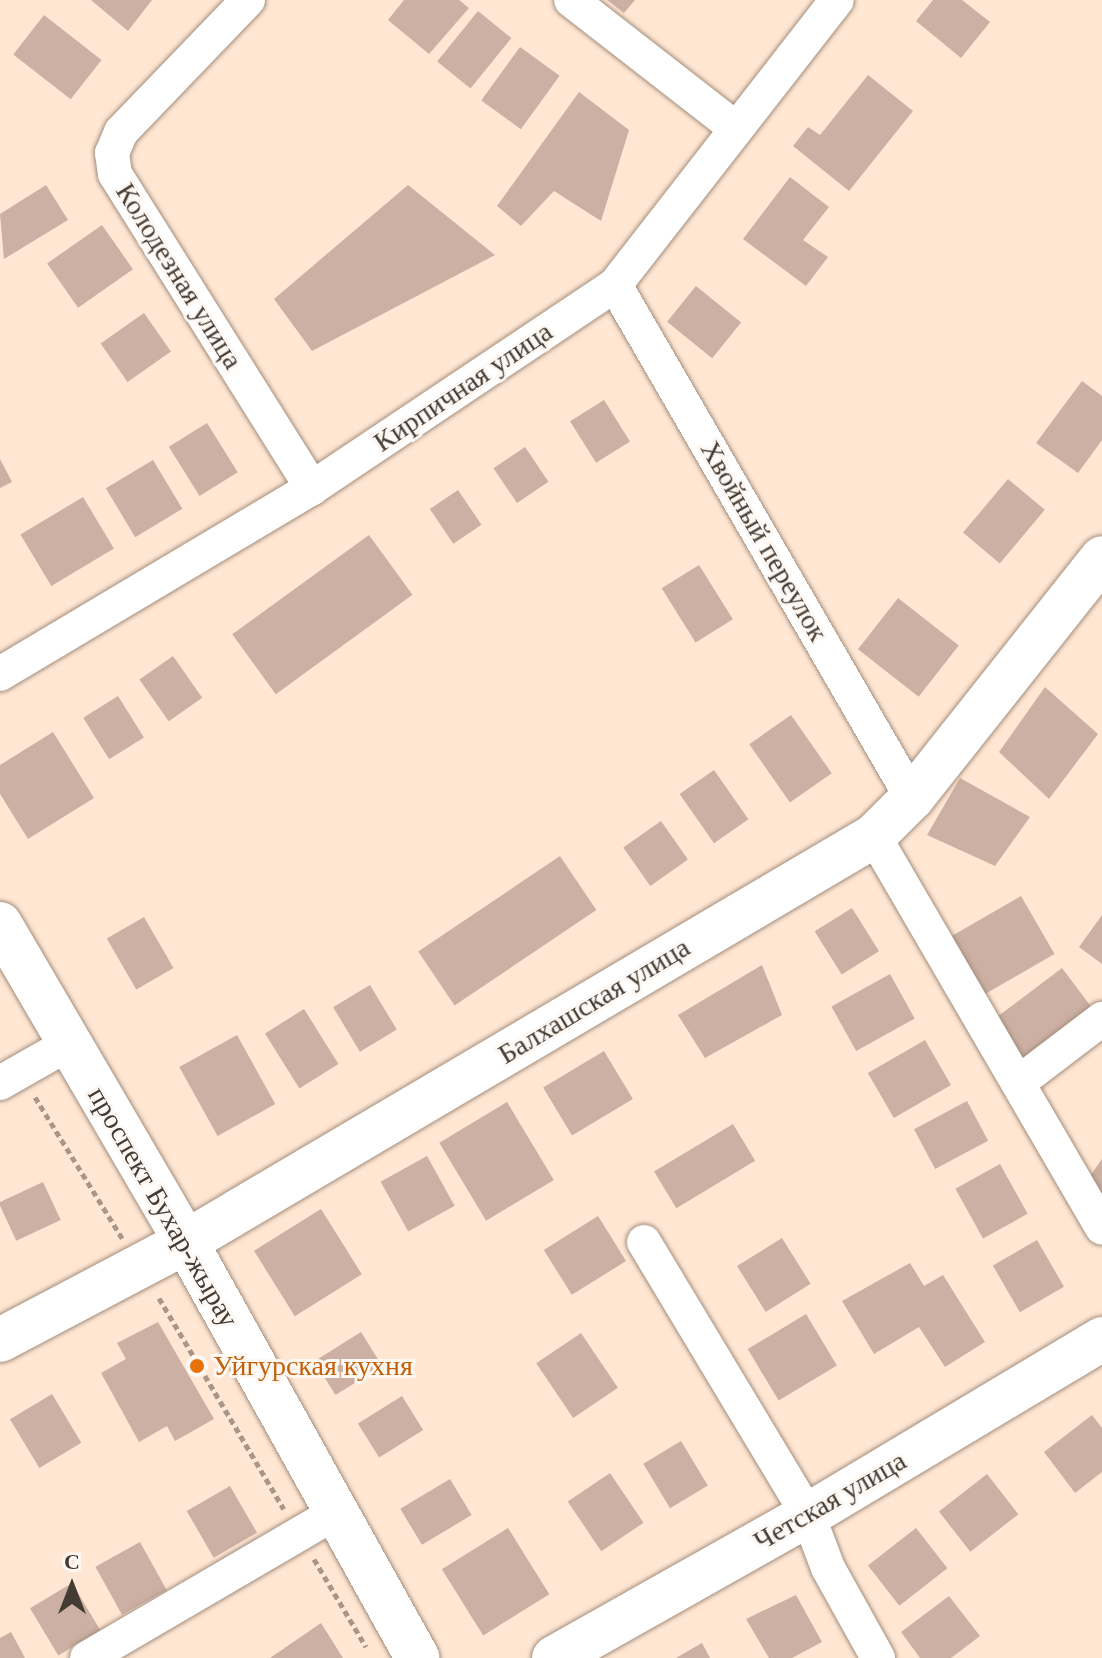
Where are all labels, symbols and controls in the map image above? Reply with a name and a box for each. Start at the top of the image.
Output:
street label: Колодезная улица [108,177,250,375]
street label: Кирпичная улица [367,315,559,459]
street label: Хвойный переулок [693,435,835,647]
street label: Балхашская улица [492,931,696,1071]
street label: проспект Бухар-жырау [80,1081,246,1333]
place label: Уйгурская кухня [213,1349,413,1383]
marker: Уйгурская кухня [188,1357,206,1375]
street label: Четская улица [748,1444,912,1558]
north arrow [32,1546,112,1626]
text: С [64,1549,80,1574]

